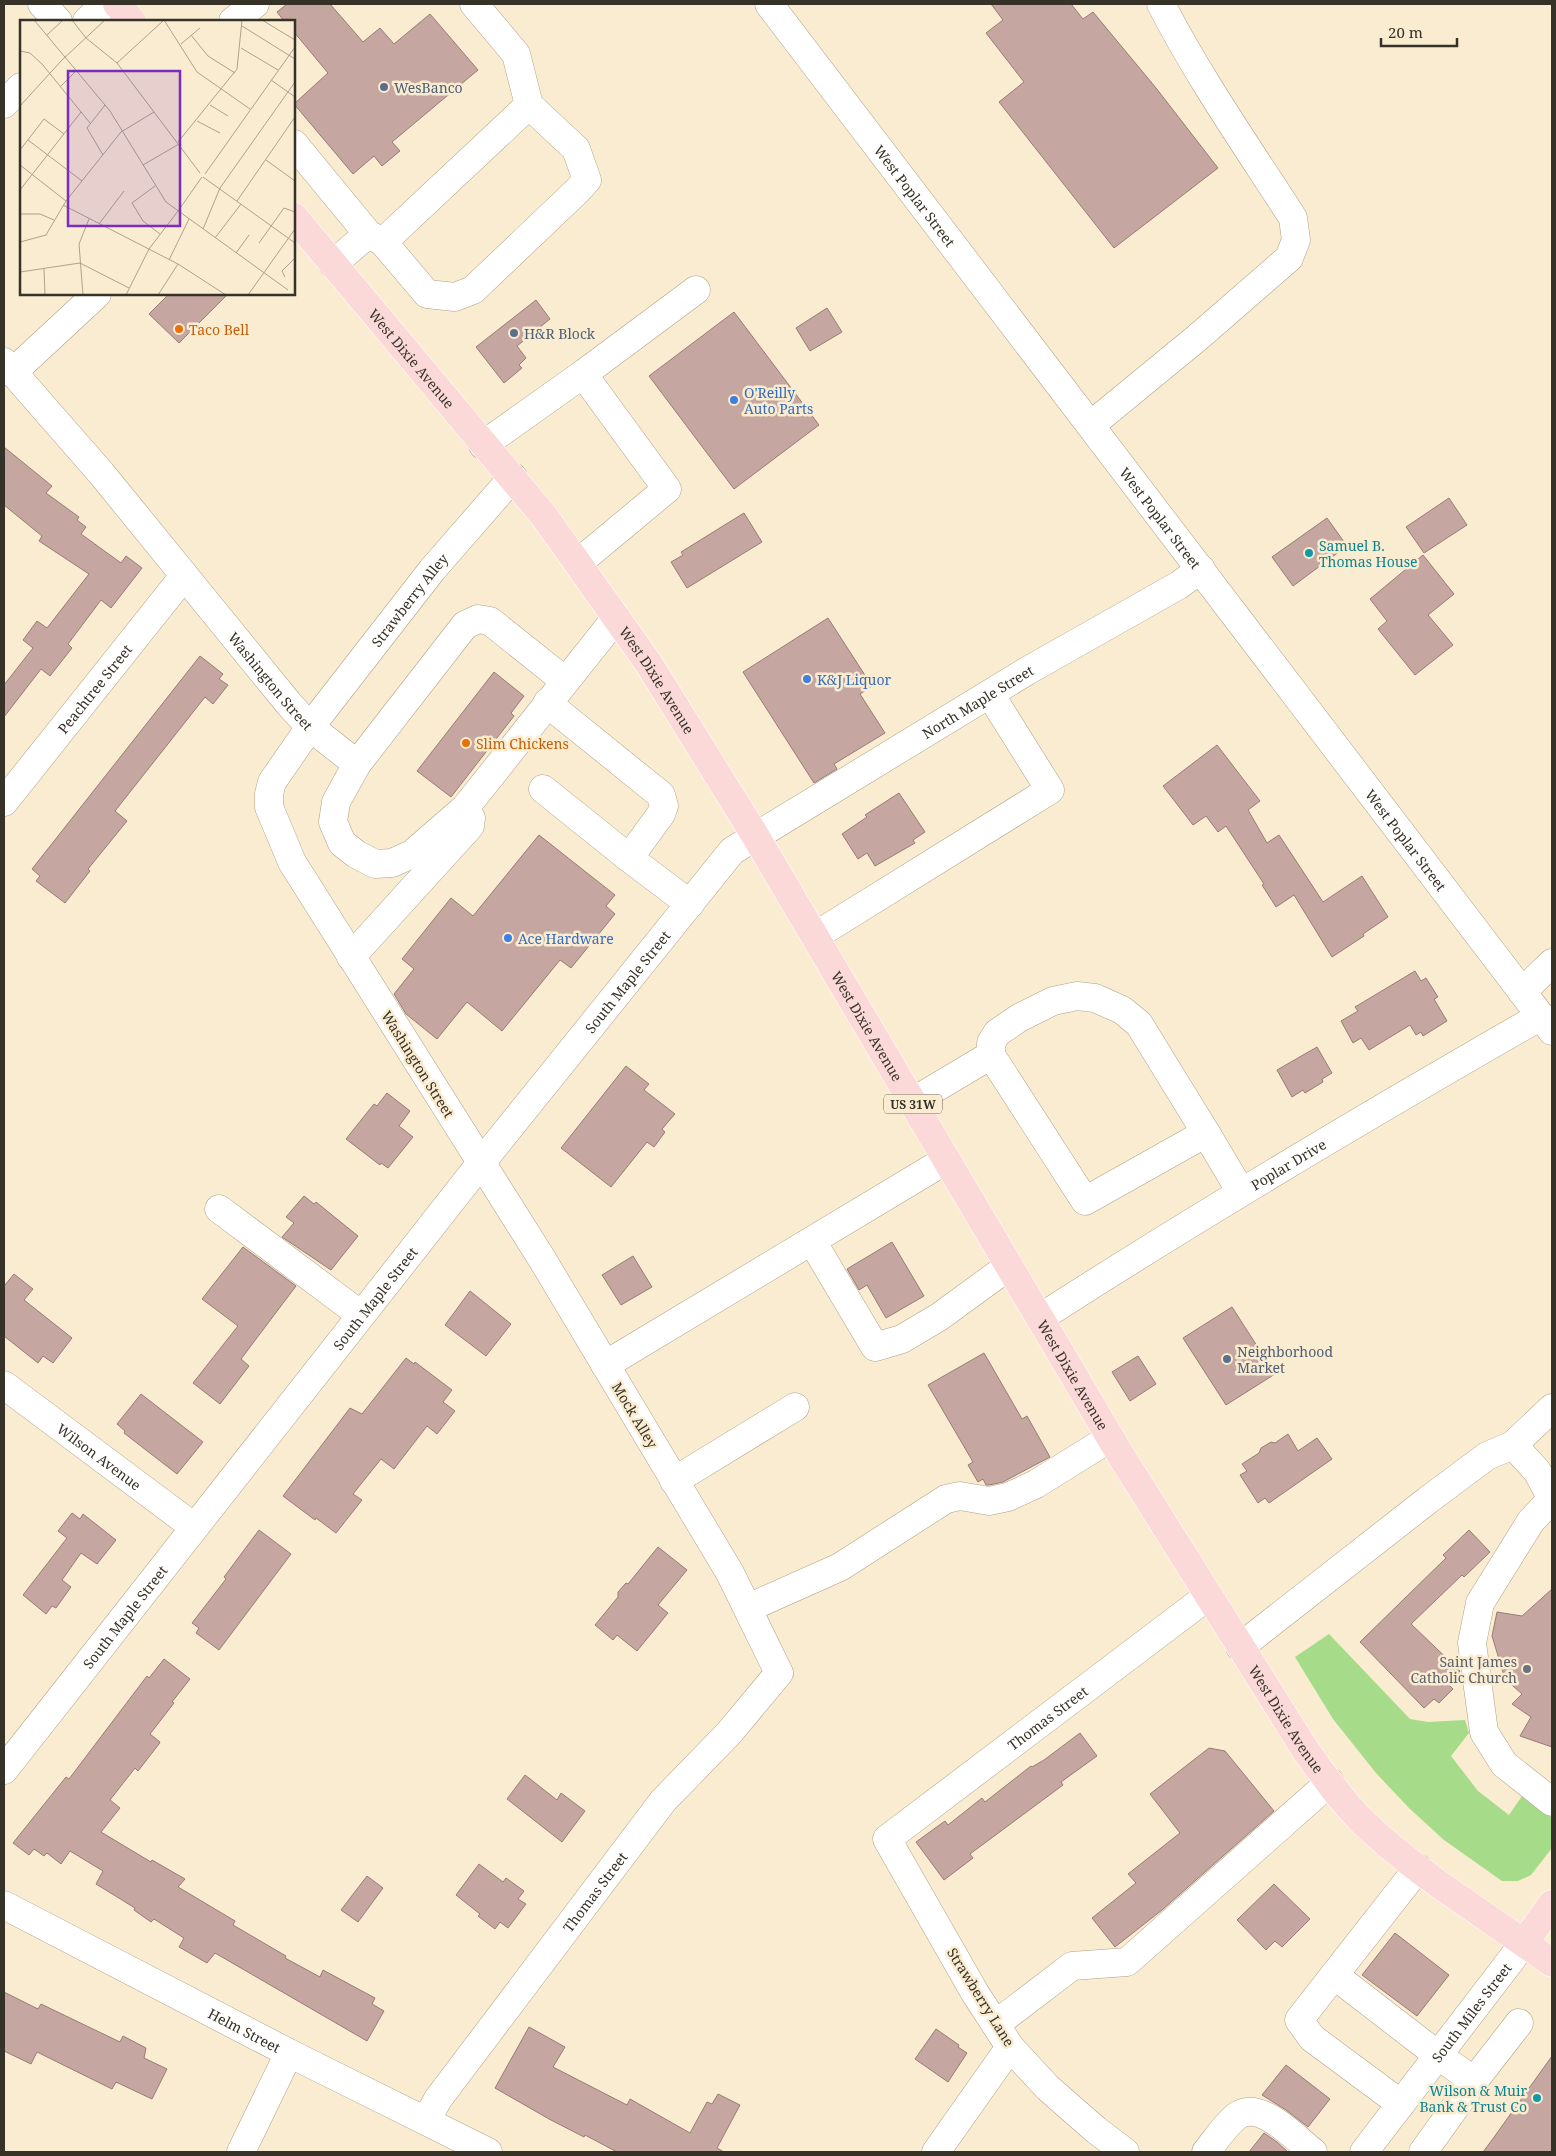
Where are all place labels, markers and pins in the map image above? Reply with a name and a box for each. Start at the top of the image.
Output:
place label: WesBanco [394,78,463,97]
marker: WesBanco [378,81,390,93]
place label: Taco Bell [189,320,250,339]
marker: Taco Bell [173,323,185,335]
place label: H&R Block [524,324,596,343]
marker: H&R Block [508,327,520,339]
place label: O'Reilly Auto Parts [744,383,813,418]
marker: O'Reilly Auto Parts [728,394,740,406]
place label: Samuel B. Thomas House [1319,536,1418,571]
marker: Samuel B. Thomas House [1303,547,1315,559]
place label: K&J Liquor [817,670,892,689]
marker: K&J Liquor [801,673,813,685]
place label: Slim Chickens [476,734,569,753]
marker: Slim Chickens [460,737,472,749]
place label: Ace Hardware [518,929,614,948]
marker: Ace Hardware [502,932,514,944]
place label: Neighborhood Market [1237,1342,1333,1377]
marker: Neighborhood Market [1221,1353,1233,1365]
place label: Saint James Catholic Church [1411,1652,1517,1687]
marker: Saint James Catholic Church [1521,1663,1533,1675]
place label: Wilson & Muir Bank & Trust Co [1419,2081,1527,2116]
marker: Wilson & Muir Bank & Trust Co [1531,2092,1543,2104]

